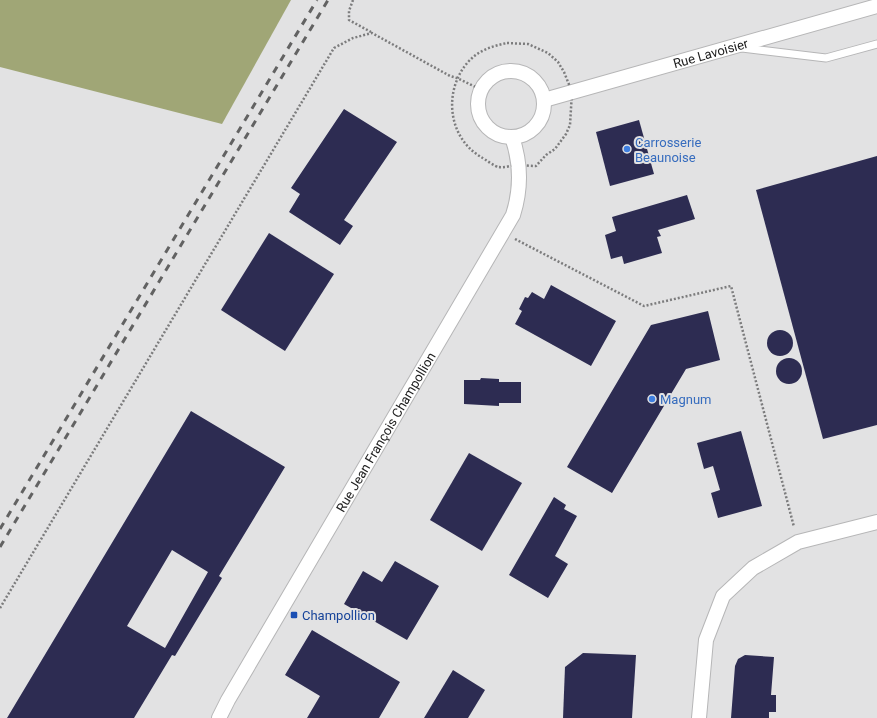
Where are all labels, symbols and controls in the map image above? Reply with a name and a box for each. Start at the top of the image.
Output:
street label: Rue Lavoisier [671,35,750,71]
place label: Carrosserie Beaunoise [635,135,702,165]
marker: Carrosserie Beaunoise [622,144,632,154]
street label: Rue Jean François Champollion [333,349,438,515]
place label: Magnum [660,392,711,407]
marker: Magnum [647,394,657,404]
place label: Champollion [302,608,375,623]
marker: Champollion [289,610,299,620]

